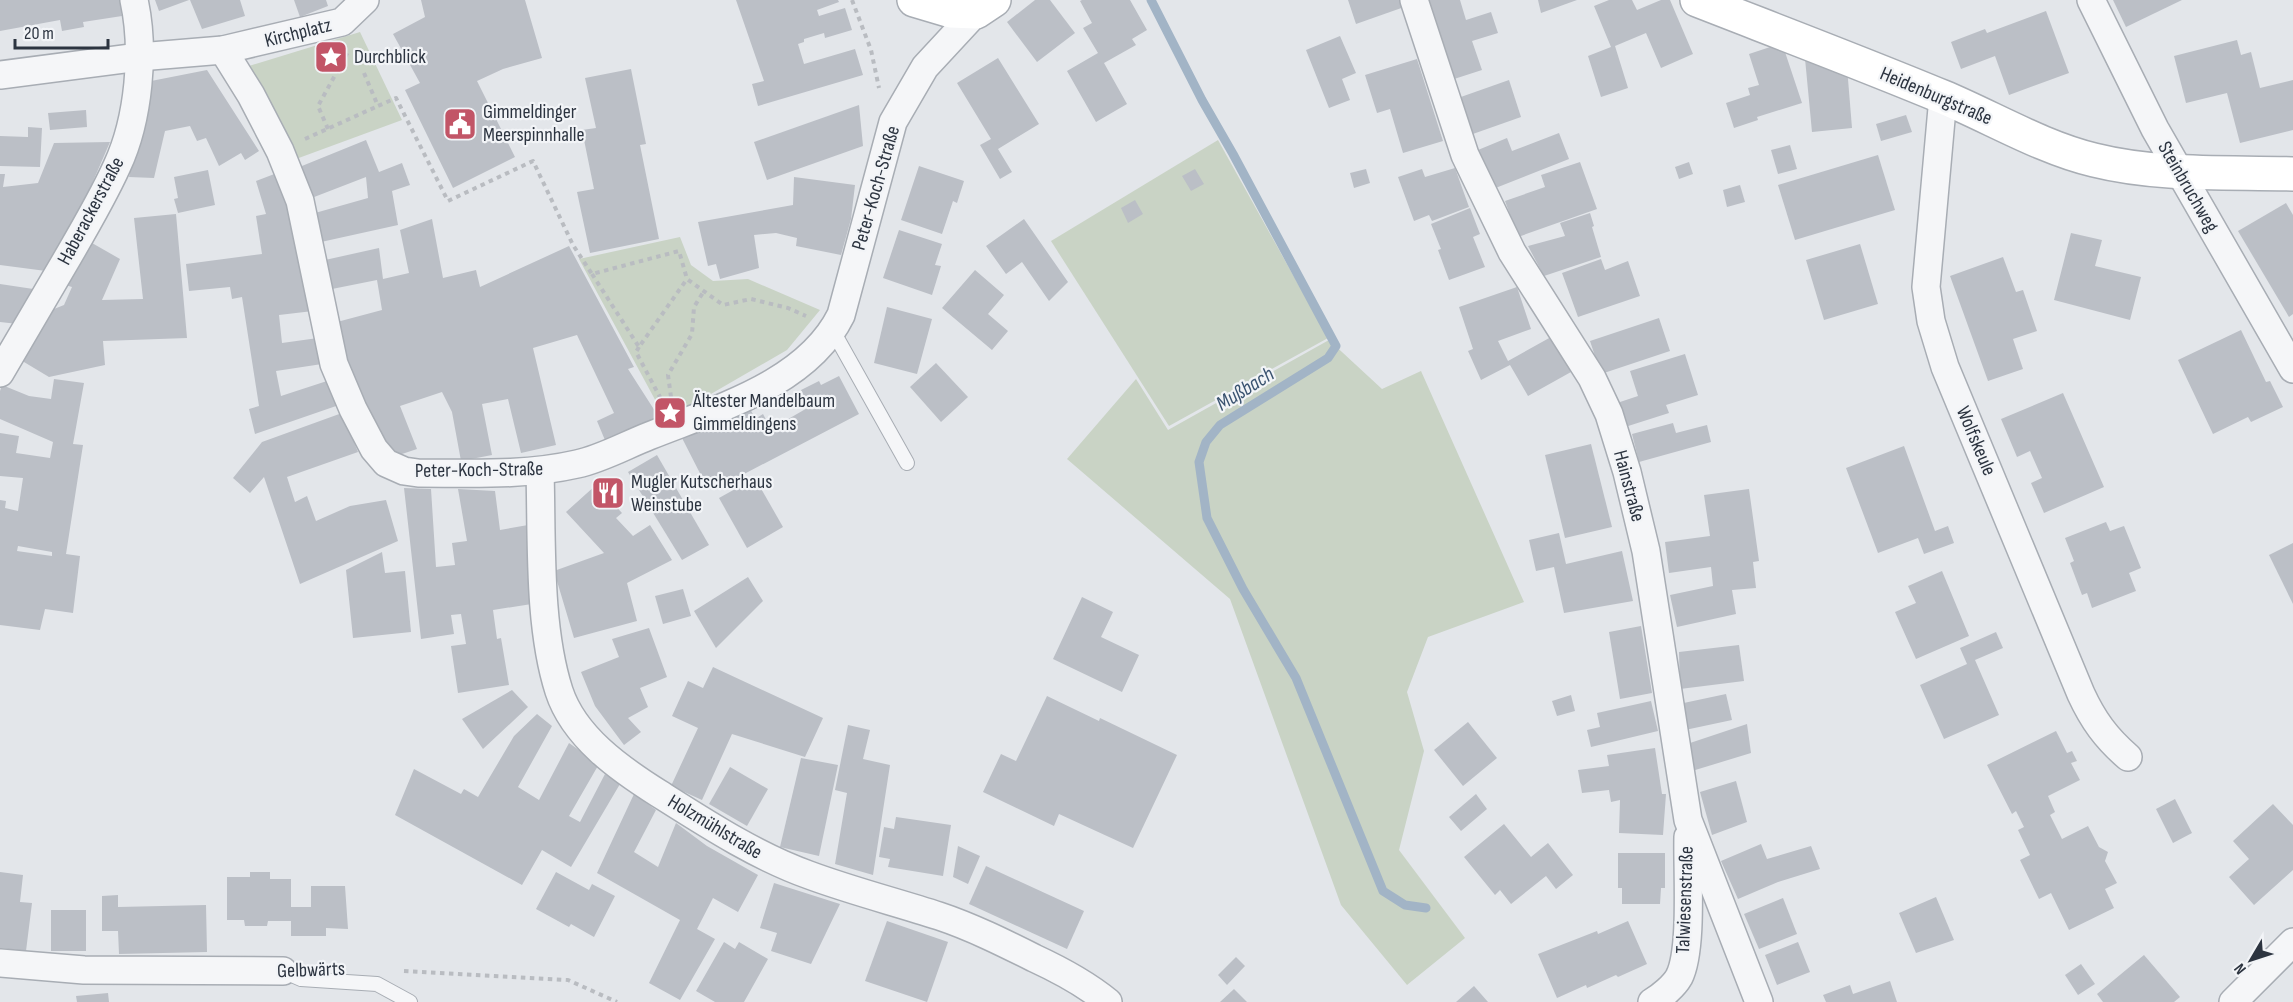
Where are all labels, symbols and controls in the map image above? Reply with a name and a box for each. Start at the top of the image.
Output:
scale bar [15,12,108,50]
street label: Kirchplatz [262,13,334,53]
text: 20 m [24,23,54,44]
place icon: Durchblick [313,39,349,75]
place label: Durchblick [354,45,426,69]
street label: Heidenburgstraße [1876,62,1996,130]
place label: Gimmeldinger Meerspinnhalle [483,100,584,147]
public building icon: Gimmeldinger Meerspinnhalle [442,106,478,142]
street label: Peter-Koch-Straße [847,123,905,253]
street label: Steinbruchweg [2152,137,2224,237]
street label: Haberackerstraße [52,153,130,269]
water label: Mußbach [1211,361,1279,416]
place label: Ältester Mandelbaum Gimmeldingens [692,389,835,436]
place icon: Ältester Mandelbaum Gimmeldingens [652,395,688,431]
street label: Wolfskeule [1951,403,2001,479]
street label: Hainstraße [1608,448,1650,524]
street label: Peter-Koch-Straße [415,457,543,483]
place label: Mugler Kutscherhaus Weinstube [631,470,772,517]
restaurant icon: Mugler Kutscherhaus Weinstube [590,475,626,511]
street label: Holzmühlstraße [664,789,766,865]
street label: Talwiesenstraße [1671,846,1699,954]
north arrow [2221,930,2281,990]
street label: Gelbwärts [277,957,345,983]
text: N [2230,959,2251,978]

